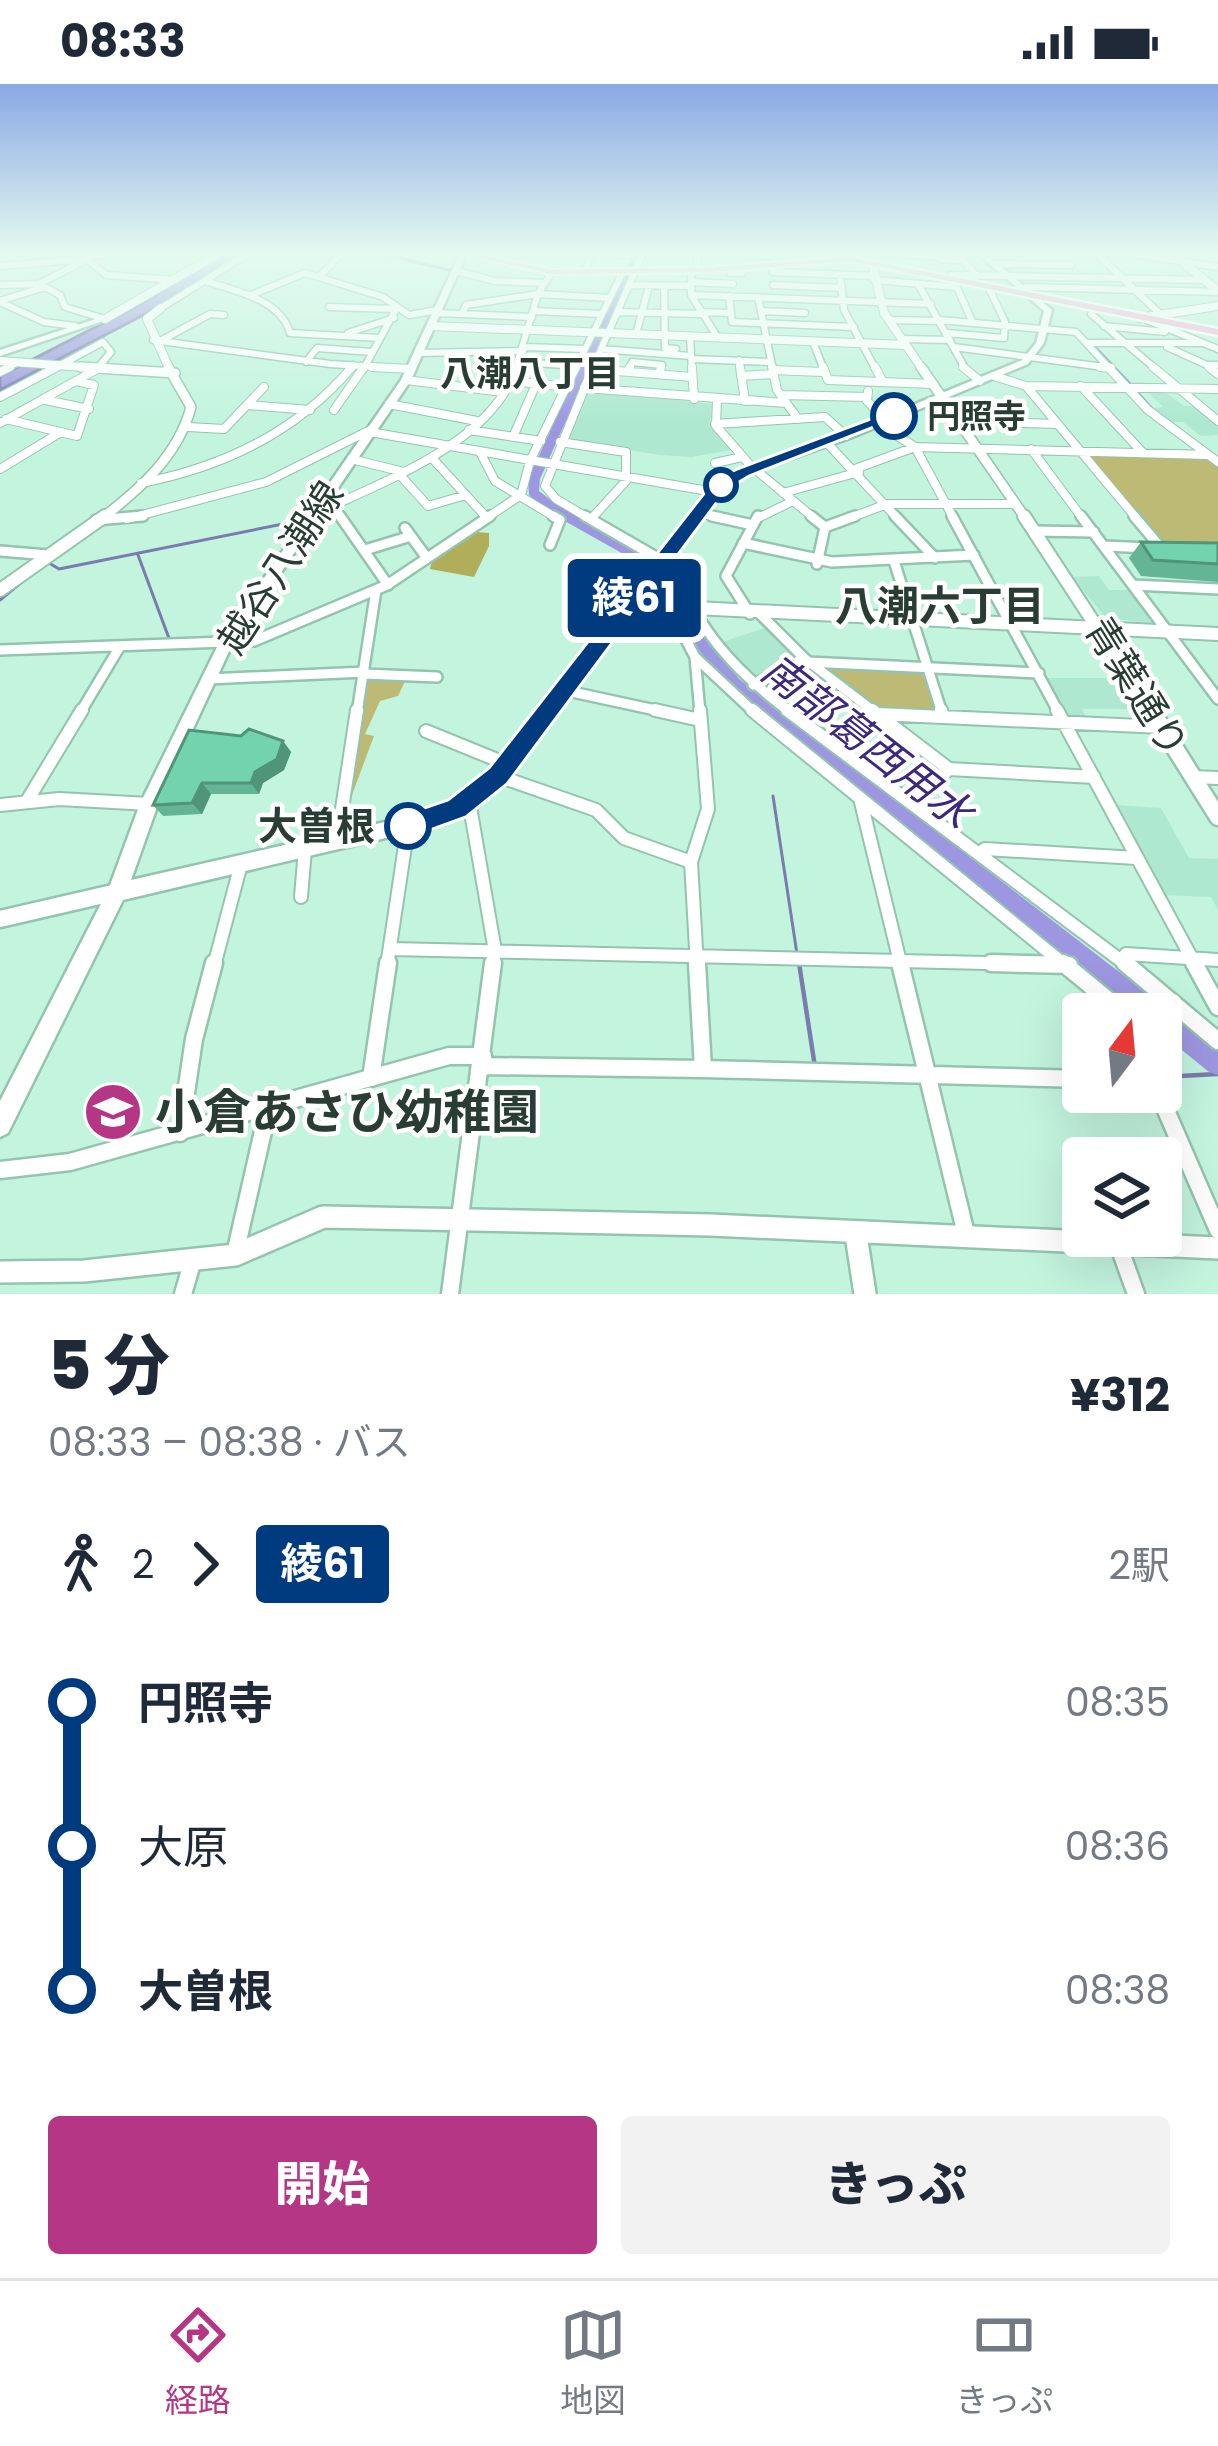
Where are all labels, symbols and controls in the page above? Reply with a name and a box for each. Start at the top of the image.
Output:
text: 08:33 [60,10,186,73]
district label: 八潮八丁目 [440,348,620,399]
place label: 円照寺 [927,393,1026,440]
marker: 円照寺 [872,394,916,438]
unlabelled marker [705,469,737,501]
street label: 越谷八潮線 [204,471,357,664]
line badge: 綾61 [565,559,703,637]
text: 綾61 [592,568,676,627]
district label: 八潮六丁目 [835,577,1045,636]
street label: 青葉通り [1072,607,1201,768]
water label: 南部葛西用水 [749,641,987,845]
place label: 大曽根 [258,799,375,854]
marker: 大曽根 [386,804,430,848]
north arrow [1062,993,1182,1113]
map controls [1062,993,1182,1257]
place label: 小倉あさひ幼稚園 [155,1079,539,1146]
school or university icon: 小倉あさひ幼稚園 [82,1081,144,1143]
button: layers [1062,1137,1182,1257]
text: 5 分 [48,1320,170,1412]
text: ¥312 [1070,1364,1170,1427]
text: 08:33 – 08:38 · バス [48,1415,411,1470]
icon: walk [48,1531,114,1597]
icon: forward [172,1531,238,1597]
text: 綾61 [280,1534,365,1593]
text: 2 [132,1537,154,1592]
text: 2駅 [1109,1538,1170,1593]
text: 円照寺 [138,1672,273,1735]
text: 08:35 [1065,1675,1170,1730]
text: 大原 [138,1816,228,1879]
text: 08:36 [1065,1819,1170,1874]
text: 大曽根 [138,1960,273,2023]
text: 08:38 [1065,1963,1170,2018]
button: 開始 [48,2116,597,2254]
button: きっぷ [621,2116,1170,2254]
tab: 経路 [165,2302,231,2426]
tab: 地図 [560,2302,626,2426]
tab: きっぷ [956,2302,1053,2426]

